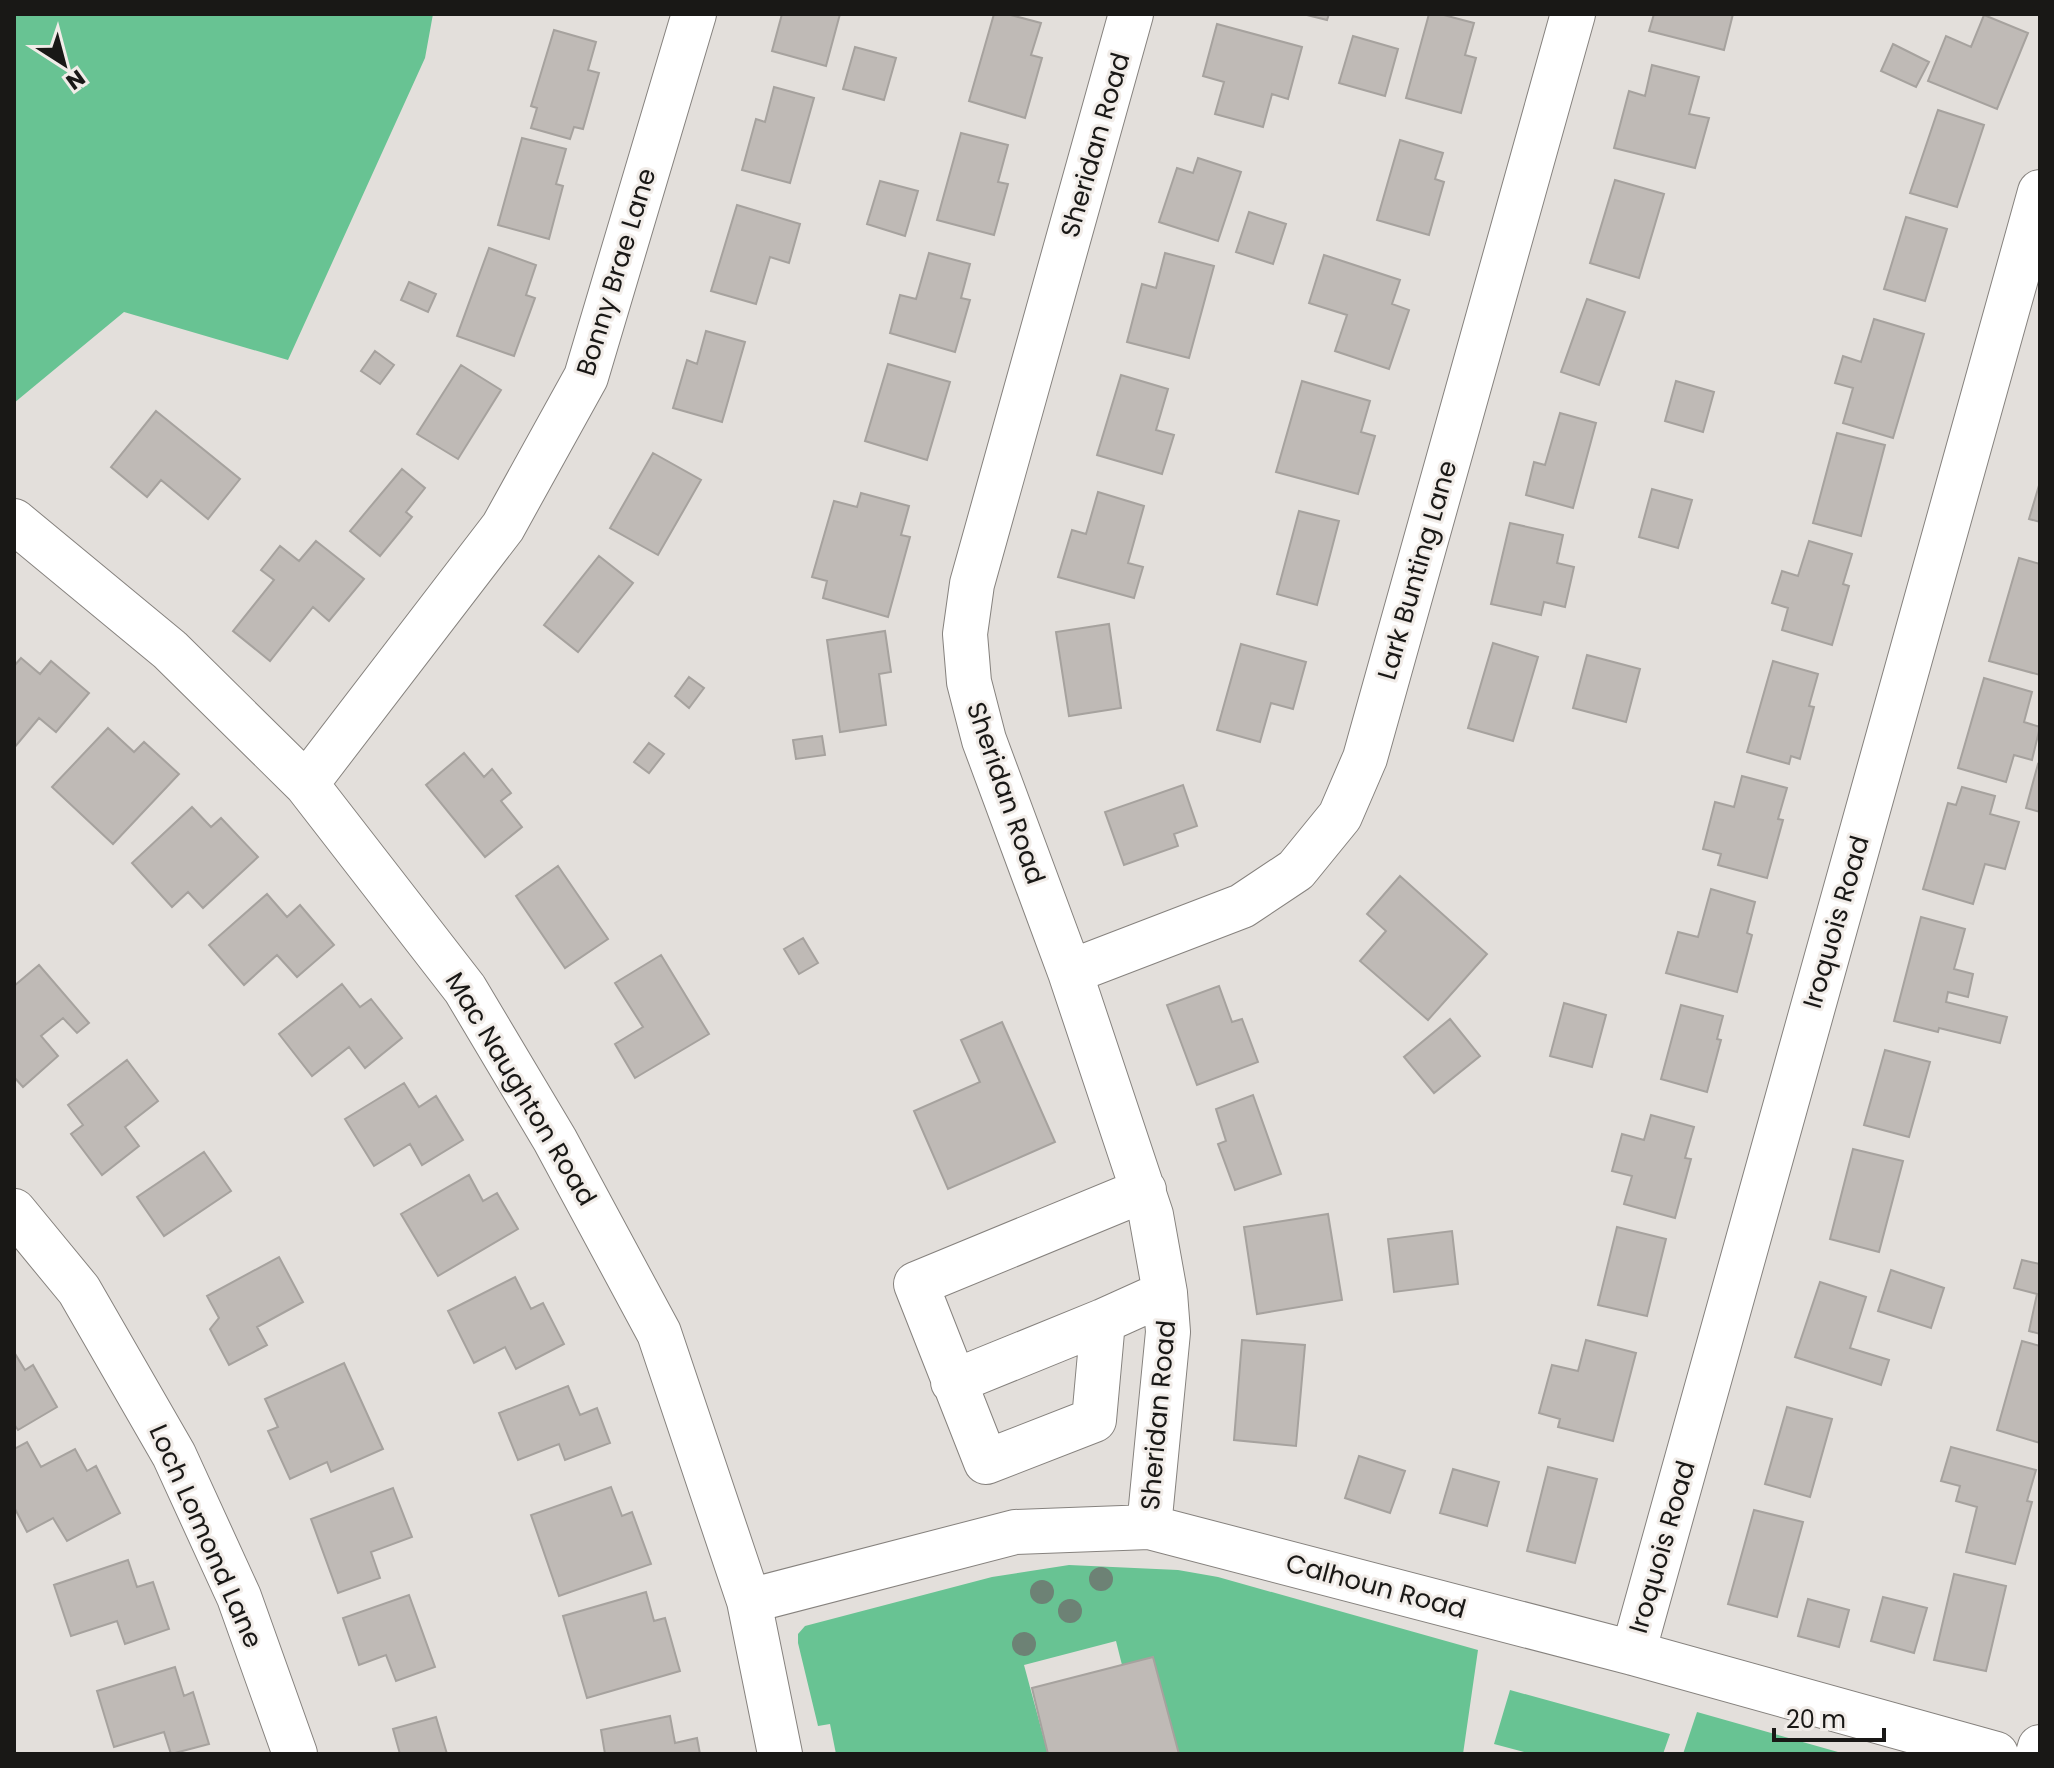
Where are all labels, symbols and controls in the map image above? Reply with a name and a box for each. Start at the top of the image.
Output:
north arrow [24,24,104,104]
street label: Sheridan Road [1051,49,1139,241]
text: N [60,62,91,97]
street label: Bonny Brae Lane [567,164,665,380]
street label: Lark Bunting Lane [1368,456,1466,684]
street label: Sheridan Road [958,697,1054,889]
street label: Iroquois Road [1794,831,1878,1013]
street label: Mac Naughton Road [437,965,605,1213]
street label: Sheridan Road [1132,1319,1184,1511]
street label: Loch Lomond Lane [140,1418,272,1654]
street label: Iroquois Road [1620,1456,1704,1638]
street label: Calhoun Road [1282,1545,1470,1627]
scale bar [1774,1692,1884,1742]
text: 20 m [1786,1703,1846,1736]

